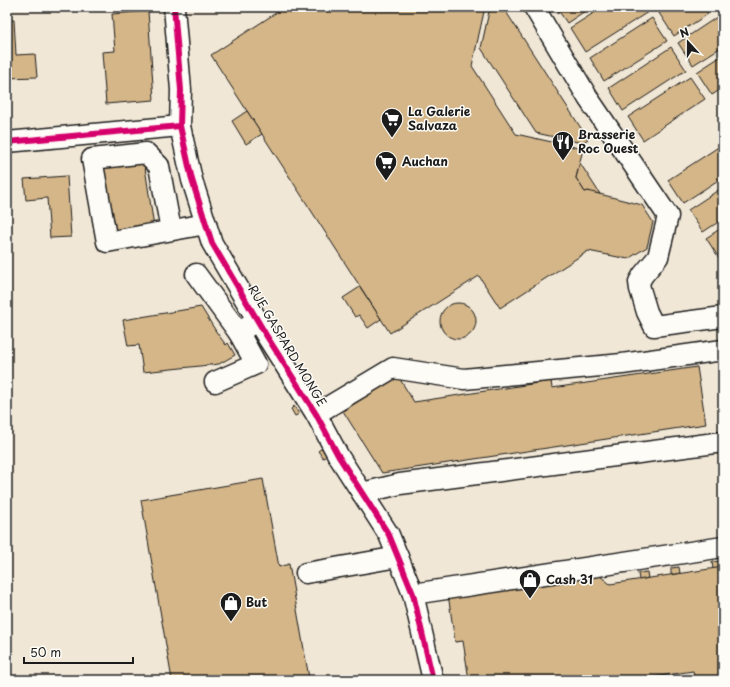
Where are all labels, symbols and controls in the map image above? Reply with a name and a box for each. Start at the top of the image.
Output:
north arrow [668,22,708,62]
text: N [677,23,692,42]
place label: La Galerie Salvaza [408,102,471,134]
supermarket icon: La Galerie Salvaza [379,106,405,139]
place label: Brasserie Roc Ouest [578,125,639,157]
restaurant icon: Brasserie Roc Ouest [550,129,576,162]
supermarket icon: Auchan [373,149,399,182]
place label: Auchan [402,152,448,170]
street label: RUE GASPARD MONGE [244,281,331,410]
shop icon: Cash 31 [517,567,543,600]
place label: Cash 31 [546,570,593,588]
shop icon: But [218,590,244,623]
place label: But [246,593,267,611]
scale bar [24,639,133,665]
text: 50 m [30,643,61,661]

